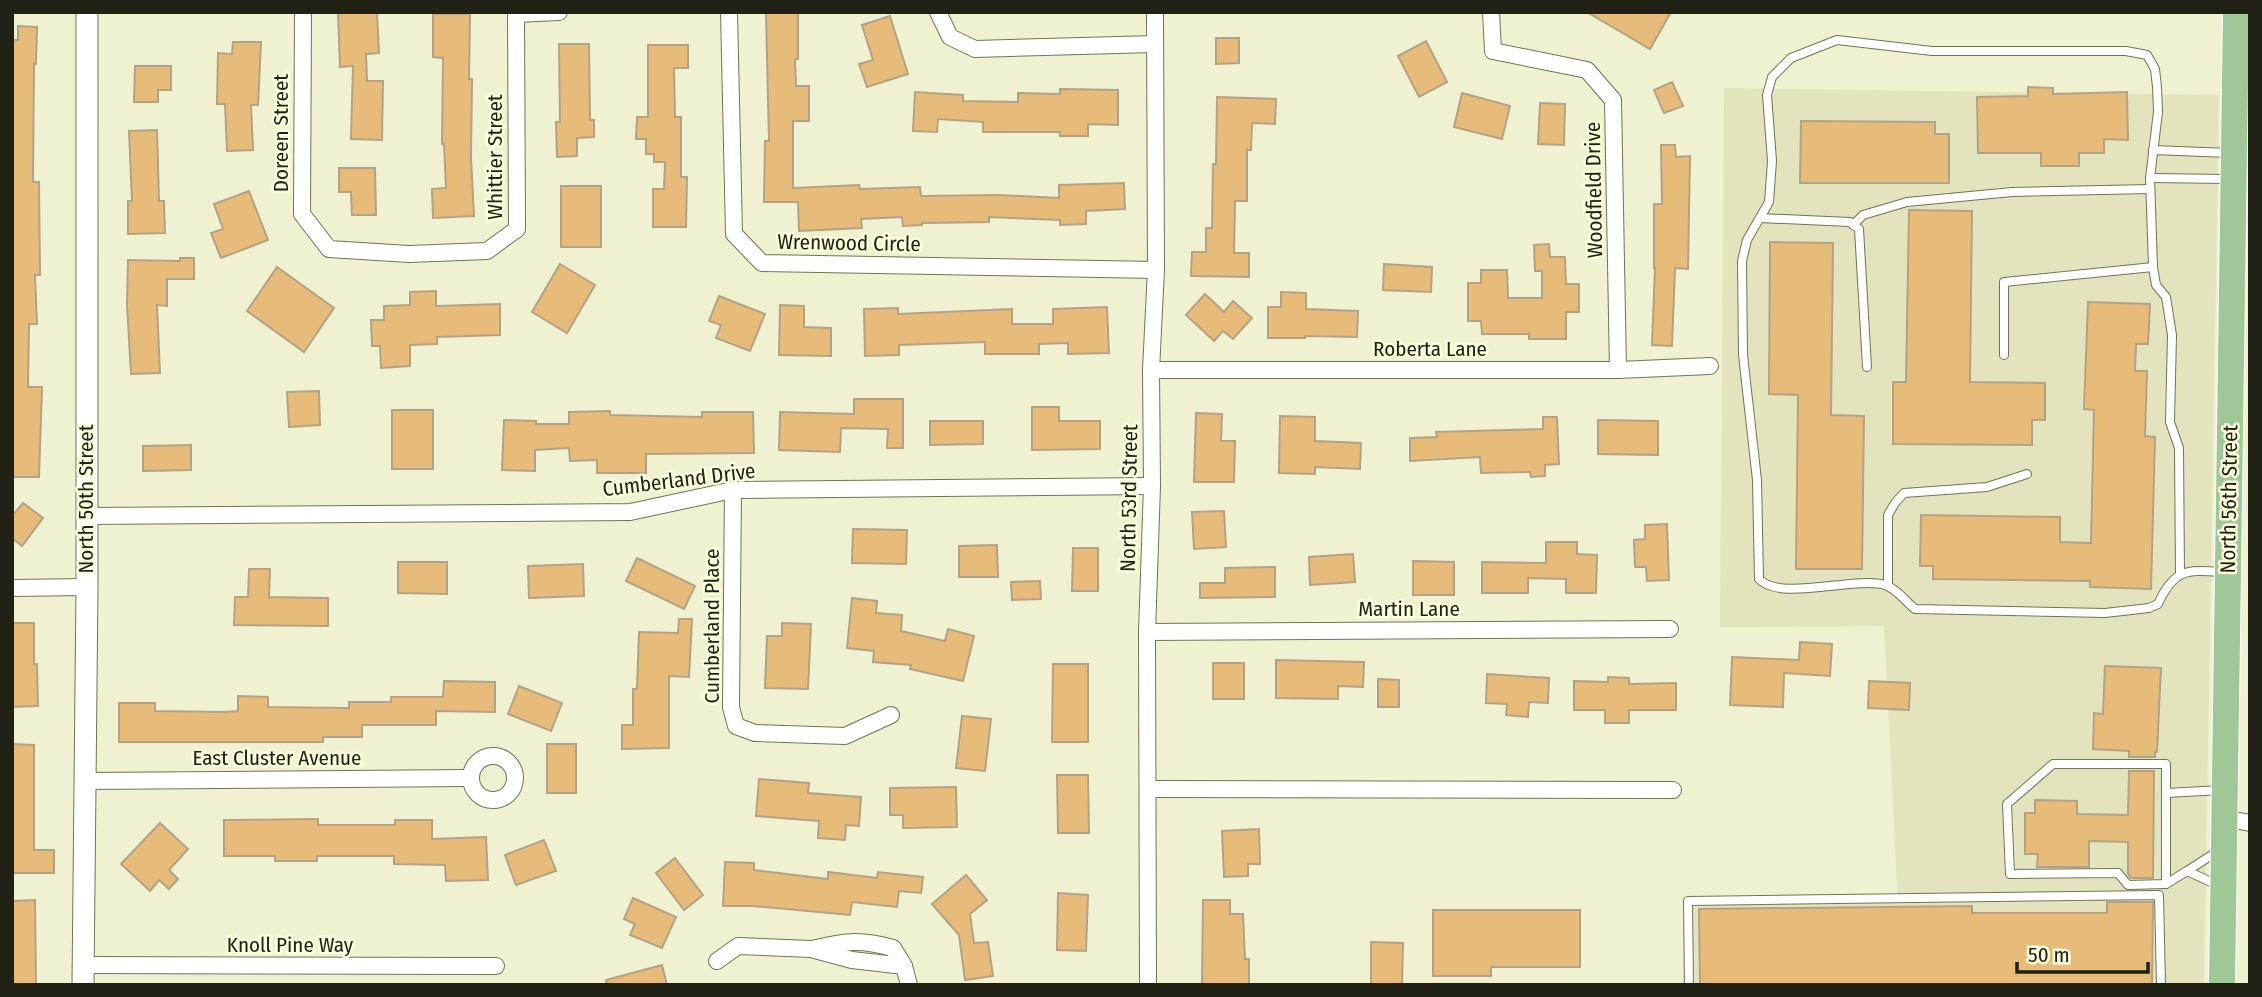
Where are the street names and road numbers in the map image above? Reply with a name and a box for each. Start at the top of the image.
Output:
street label: Doreen Street [268,74,294,192]
street label: Whittier Street [482,94,508,220]
street label: Woodfield Drive [1580,122,1608,258]
street label: Wrenwood Circle [777,229,921,257]
street label: Roberta Lane [1373,336,1487,362]
street label: North 50th Street [73,424,99,574]
street label: North 53rd Street [1115,424,1143,572]
street label: North 56th Street [2215,424,2243,573]
street label: Cumberland Drive [601,458,757,502]
street label: Cumberland Place [699,549,725,703]
street label: Martin Lane [1358,596,1460,622]
street label: East Cluster Avenue [193,745,361,771]
street label: Knoll Pine Way [227,932,354,958]

